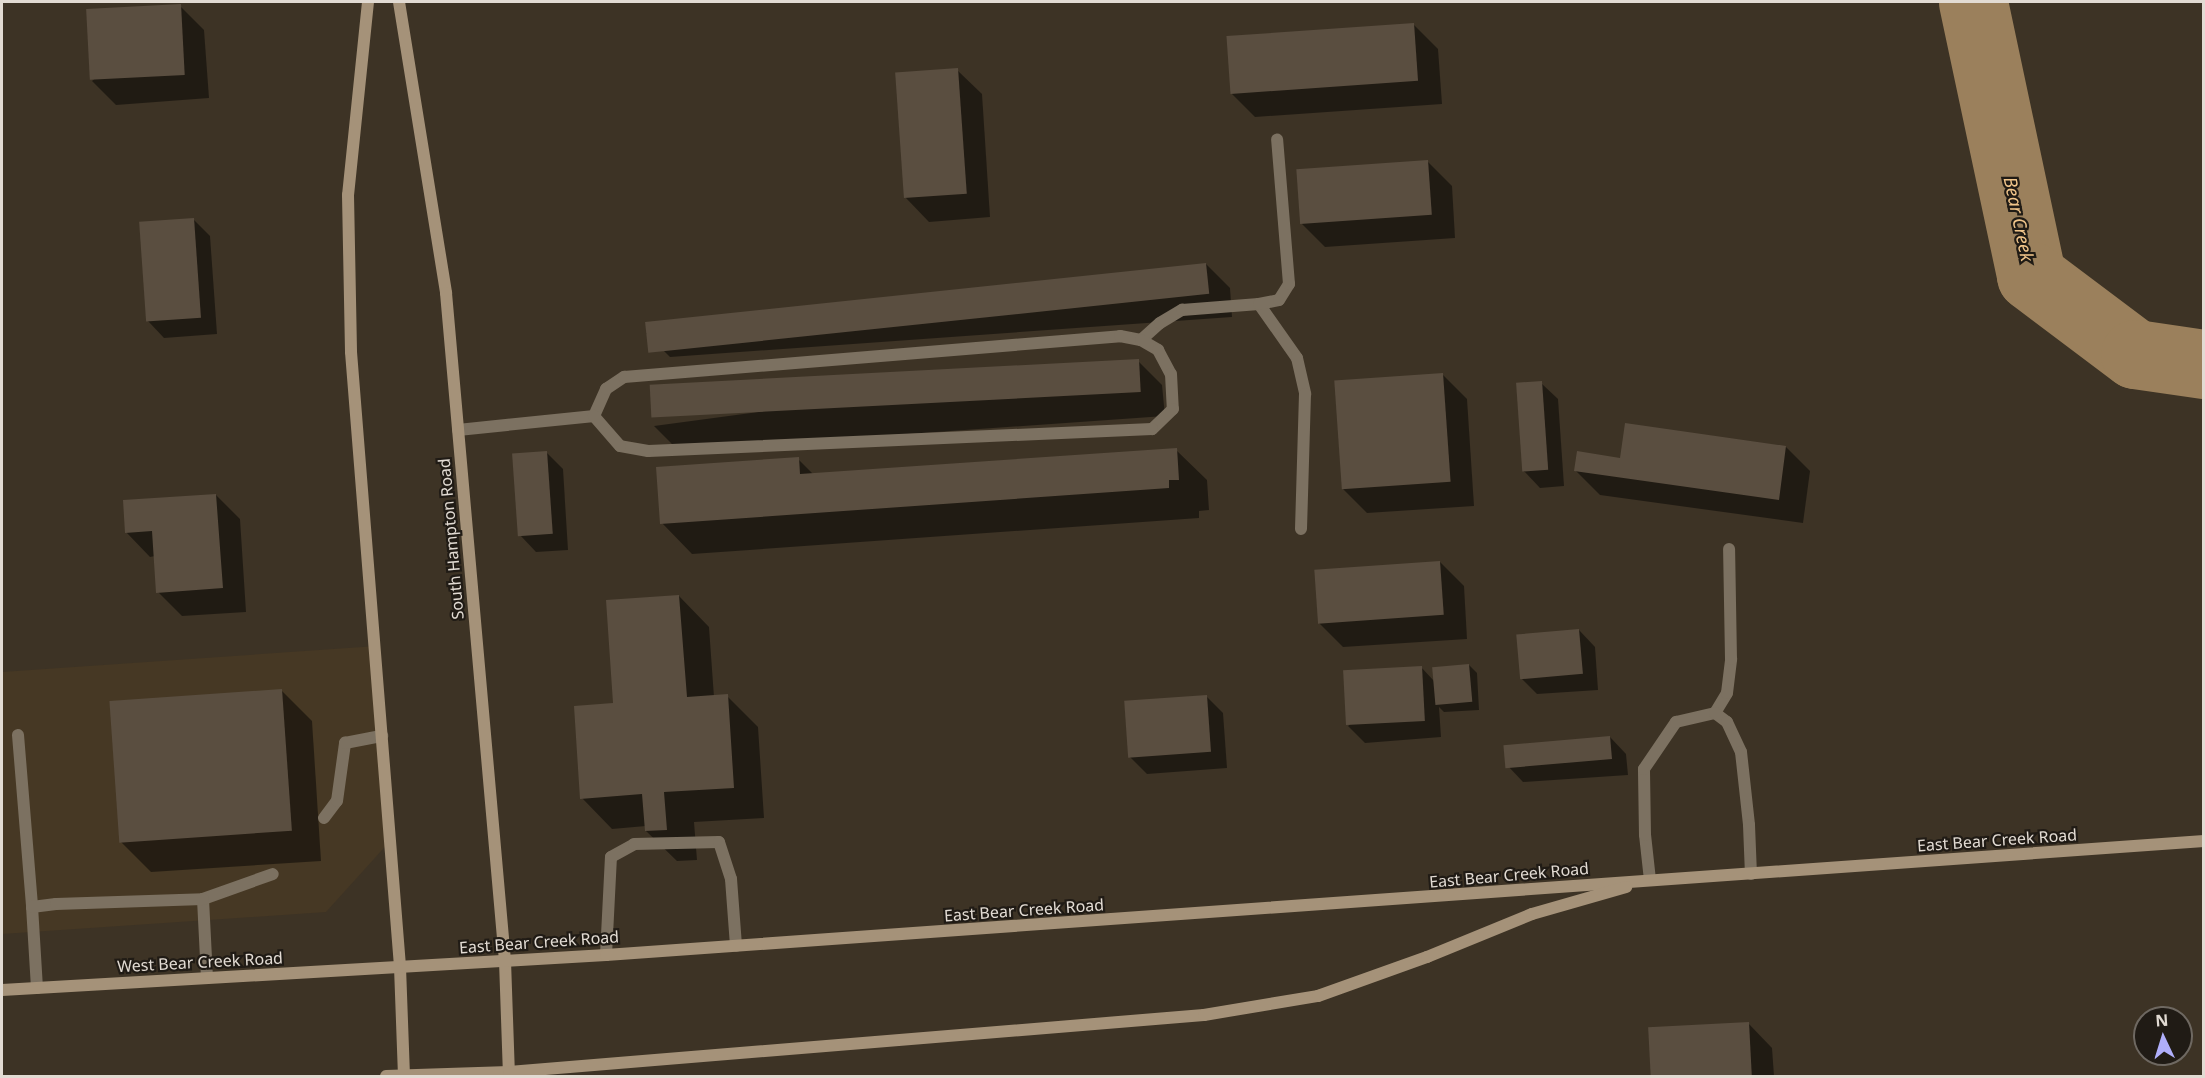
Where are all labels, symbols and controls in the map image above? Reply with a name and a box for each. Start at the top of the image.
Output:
water label: Bear Creek [1999,175,2039,263]
street label: South Hampton Road [434,458,468,620]
street label: East Bear Creek Road [1916,825,2078,855]
street label: East Bear Creek Road [1428,858,1590,892]
street label: East Bear Creek Road [943,895,1105,925]
street label: East Bear Creek Road [458,927,620,957]
street label: West Bear Creek Road [117,948,283,976]
north arrow [2133,1006,2193,1066]
text: N [2155,1009,2169,1031]

